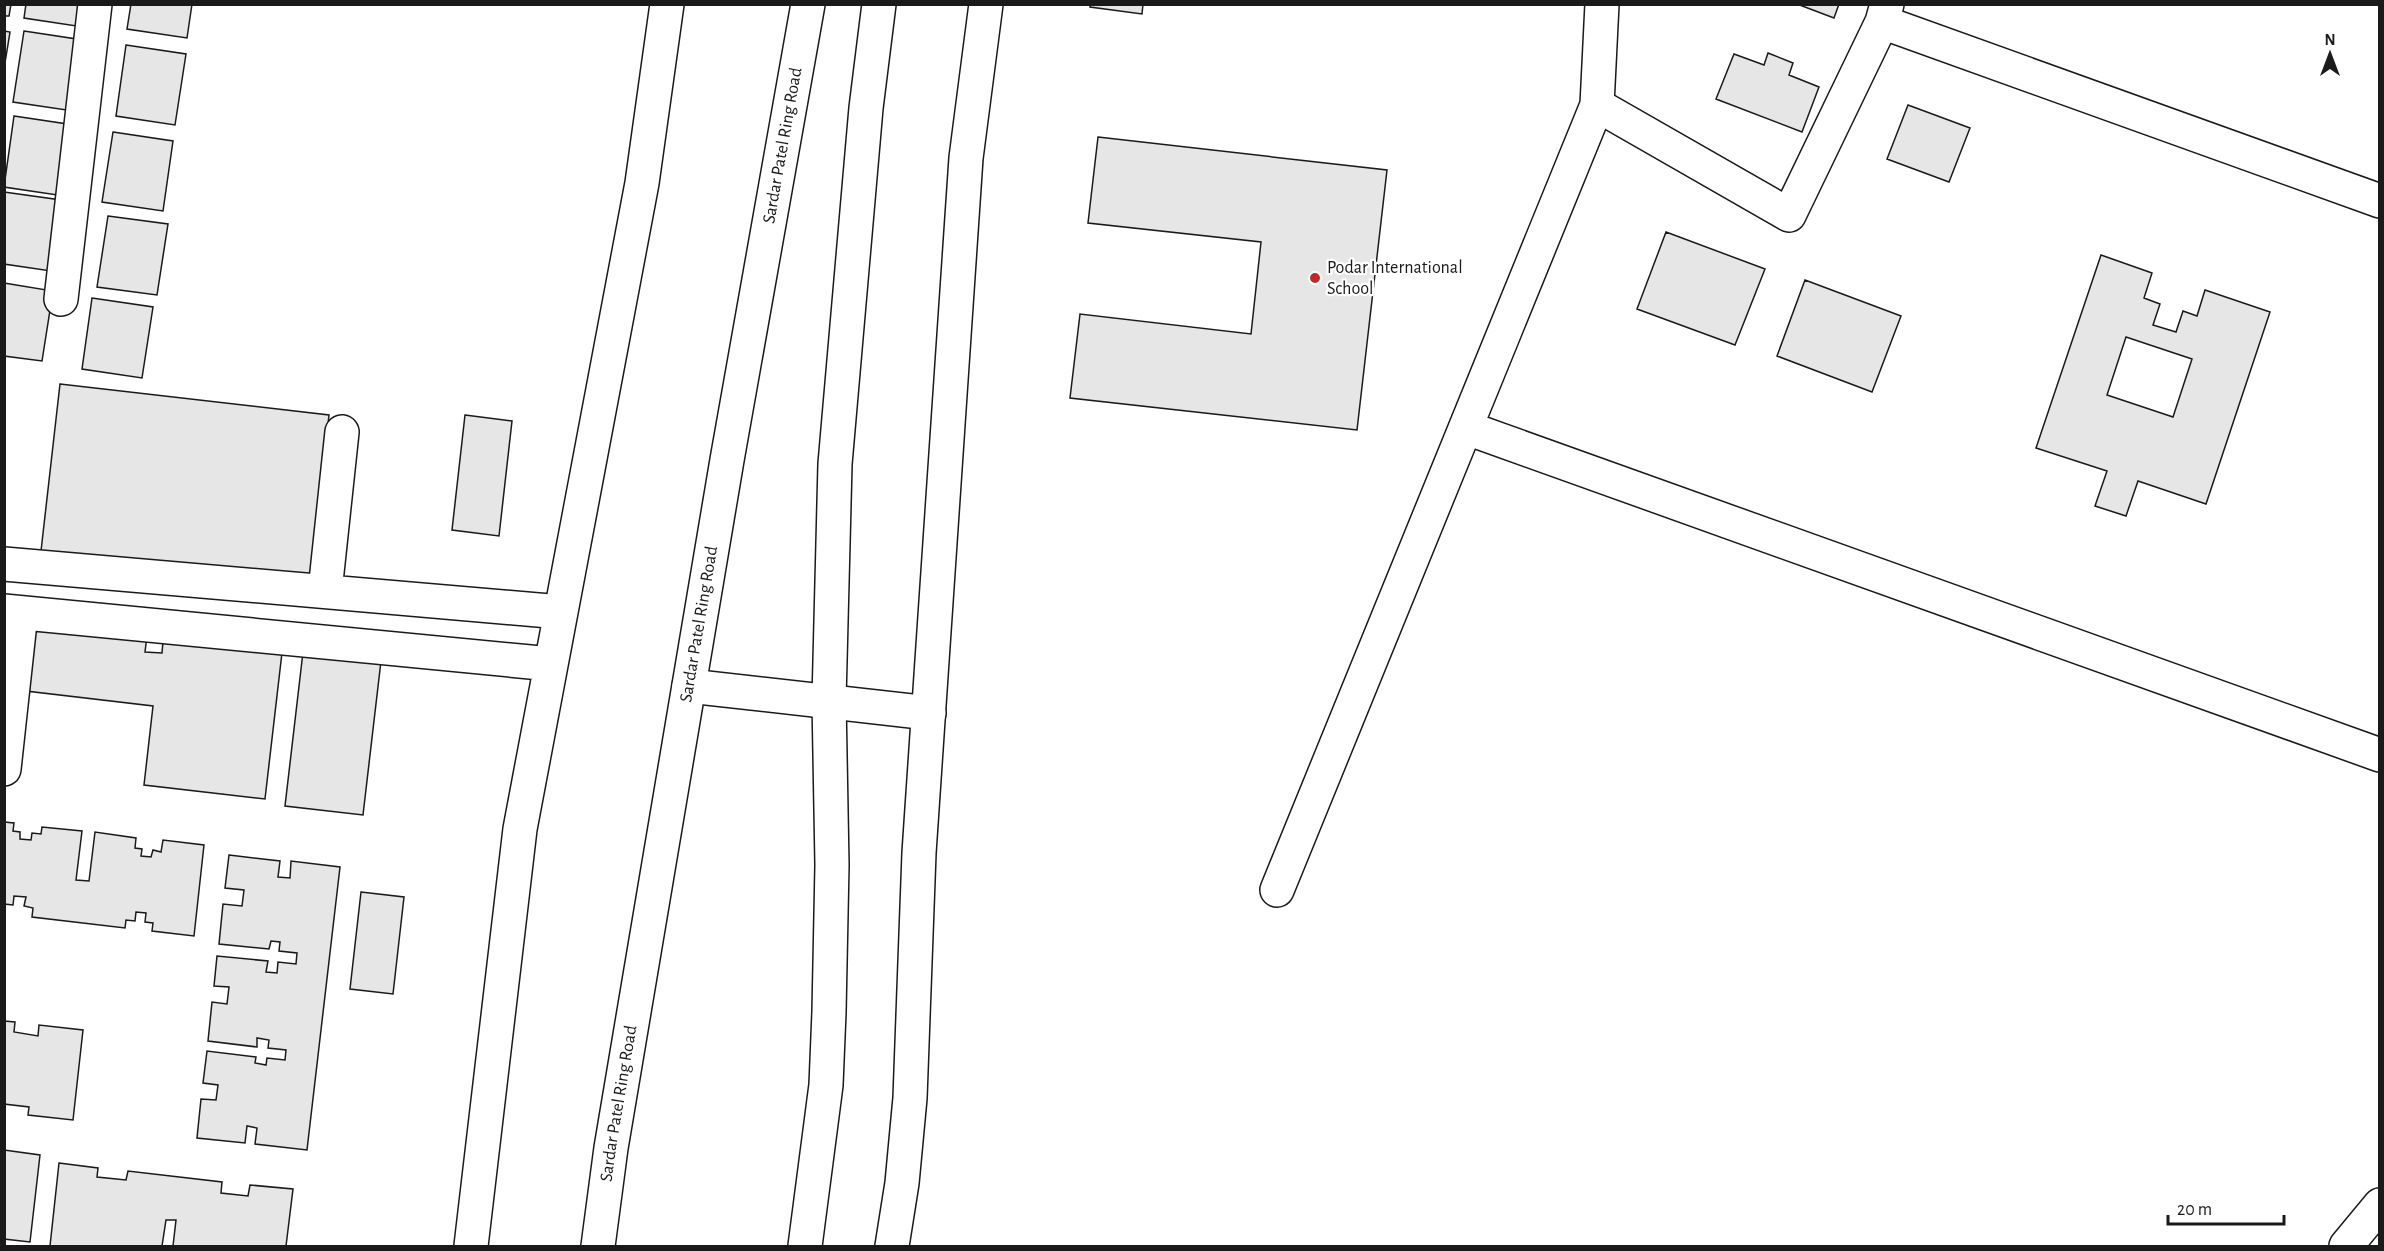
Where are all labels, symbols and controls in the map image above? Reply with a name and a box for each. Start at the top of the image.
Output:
north arrow [2300,24,2360,84]
text: N [2324,32,2336,48]
street label: Sardar Patel Ring Road [760,66,806,225]
place label: Podar International School [1327,259,1463,298]
marker: Podar International School [1308,271,1322,285]
street label: Sardar Patel Ring Road [677,545,721,704]
street label: Sardar Patel Ring Road [598,1024,641,1183]
scale bar [2168,1188,2284,1226]
text: 20 m [2177,1201,2212,1219]

